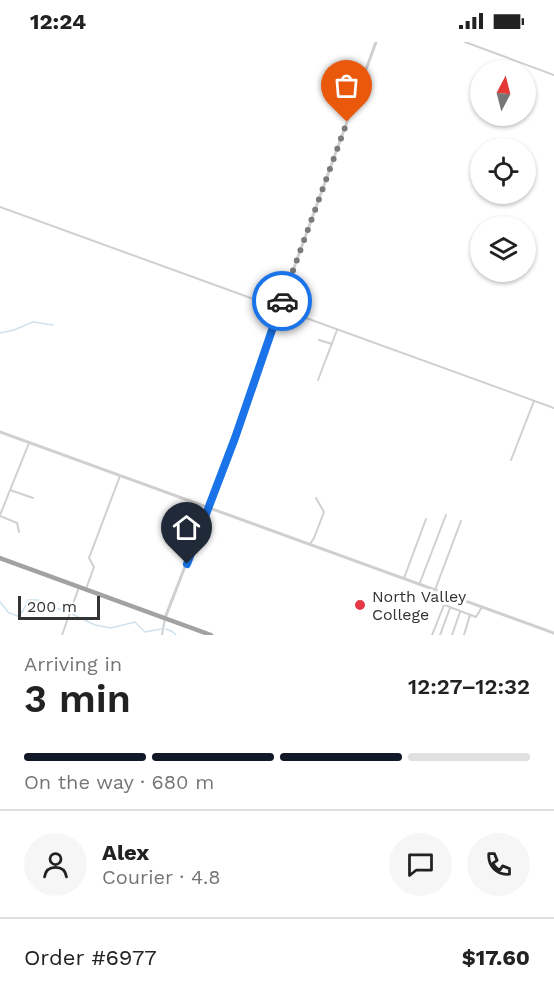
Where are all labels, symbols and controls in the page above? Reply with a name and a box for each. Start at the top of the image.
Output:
text: 12:24 [30,9,86,34]
pin [321,60,372,122]
north arrow [470,60,536,126]
map controls [470,60,536,282]
icon: bag [330,69,363,102]
button: locate [470,138,536,204]
button: layers [470,216,536,282]
courier [252,271,312,331]
icon: car [266,285,299,318]
pin [161,502,212,564]
icon: home [170,511,203,544]
place label: North Valley College [372,587,467,624]
scale bar [18,593,100,620]
text: 200 m [27,597,77,616]
marker: North Valley College [353,598,367,612]
text: Arriving in [24,652,122,676]
text: 12:27–12:32 [408,674,530,699]
text: 3 min [24,676,131,721]
text: On the way · 680 m [24,770,214,794]
button: person [24,833,87,896]
button: chat [389,833,452,896]
button: phone [467,833,530,896]
text: Alex [102,840,149,865]
text: Courier · 4.8 [102,865,221,889]
text: Order #6977 [24,945,157,970]
text: $17.60 [462,945,530,970]

